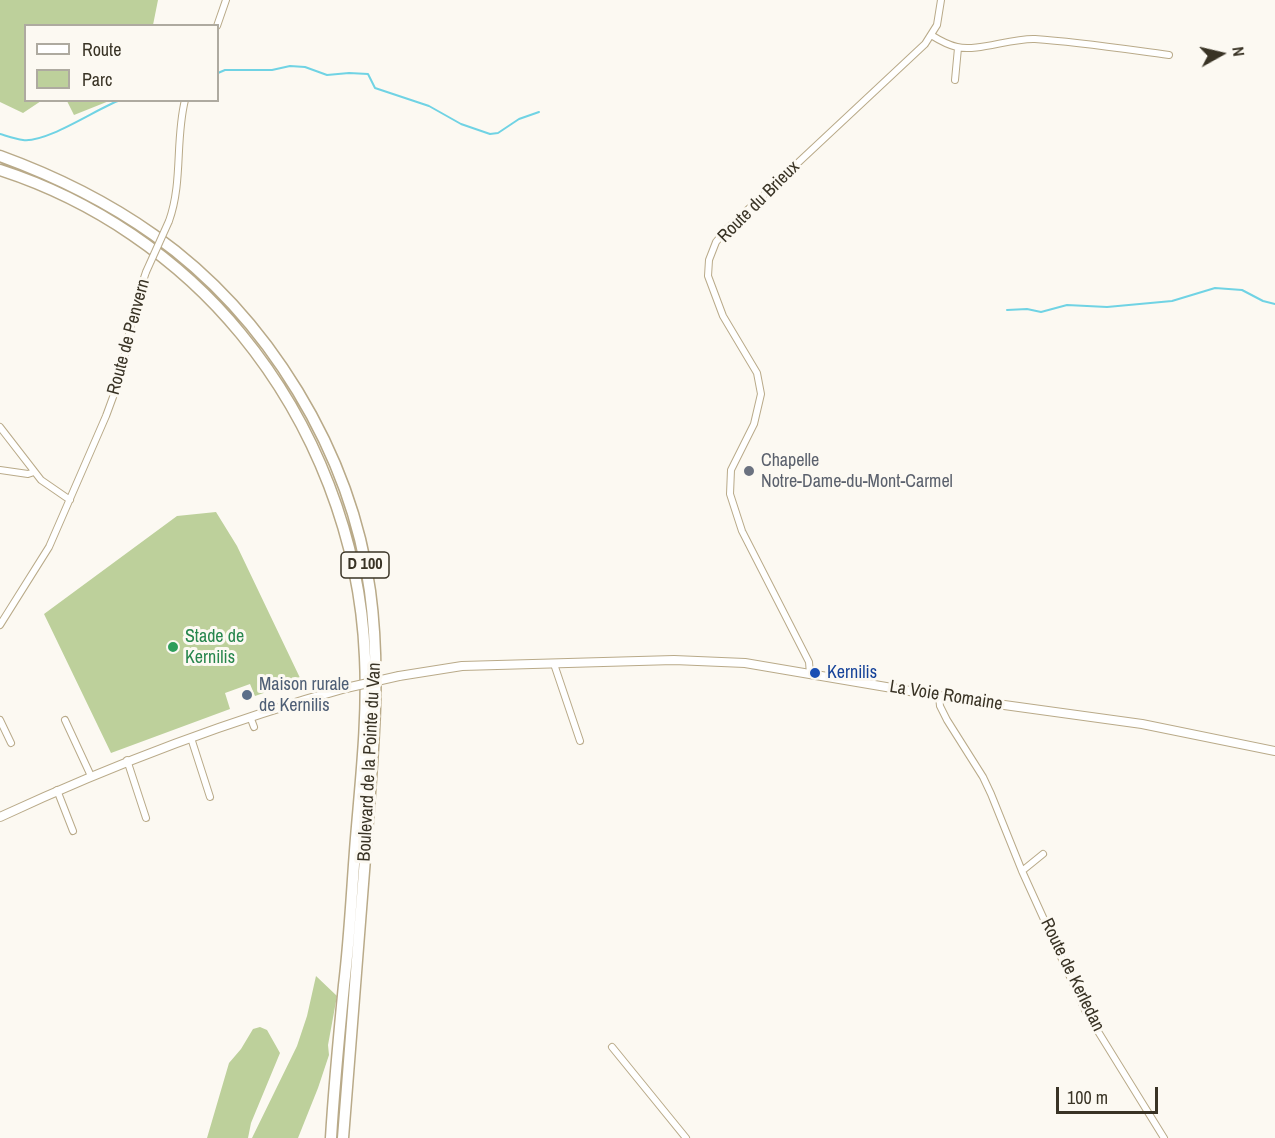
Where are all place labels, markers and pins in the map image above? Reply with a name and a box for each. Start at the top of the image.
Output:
place label: Chapelle Notre-Dame-du-Mont-Carmel [761,450,953,492]
marker: Chapelle Notre-Dame-du-Mont-Carmel [742,464,756,478]
place label: Stade de Kernilis [185,626,244,668]
marker: Stade de Kernilis [166,640,180,654]
place label: Kernilis [827,662,877,684]
marker: Kernilis [808,666,822,680]
place label: Maison rurale de Kernilis [259,674,349,716]
marker: Maison rurale de Kernilis [240,688,254,702]

